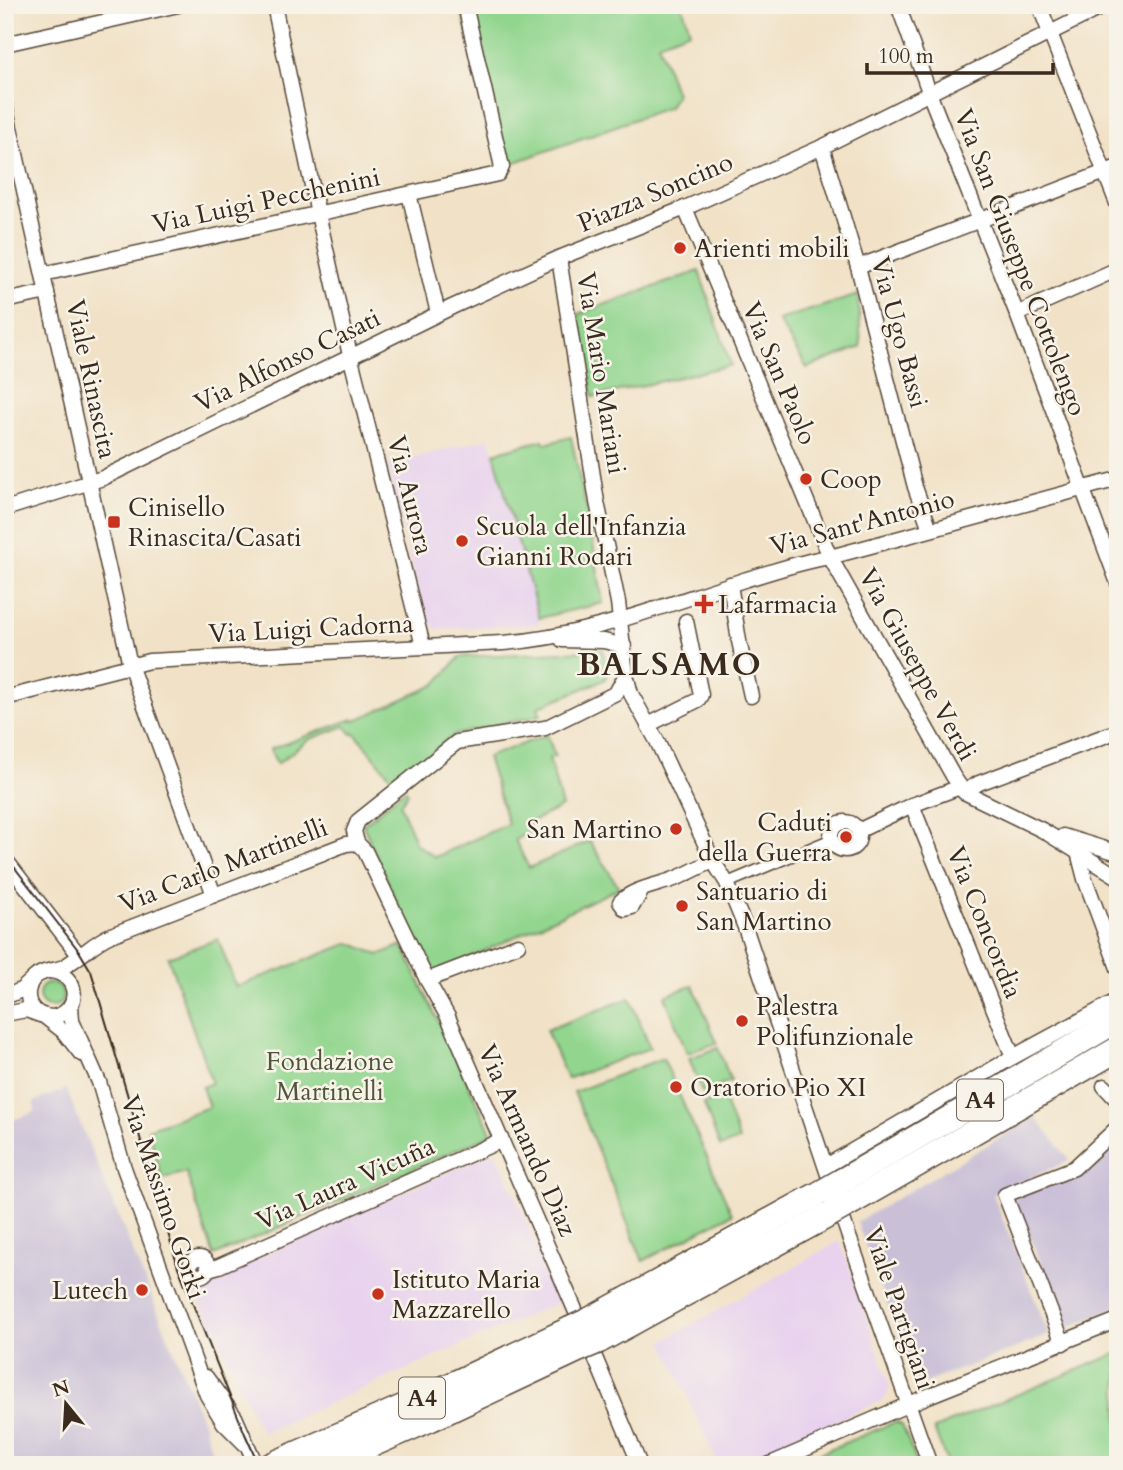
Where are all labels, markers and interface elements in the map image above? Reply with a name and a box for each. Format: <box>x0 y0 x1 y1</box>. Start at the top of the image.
scale bar <box>867 32 1053 76</box>
text: 100 m <box>878 42 934 71</box>
street label: Via San Giuseppe Cottolengo <box>946 104 1095 421</box>
street label: Piazza Soncino <box>572 144 738 241</box>
street label: Via Luigi Pecchenini <box>149 159 383 242</box>
place label: Arienti mobili <box>694 231 850 266</box>
marker: Arienti mobili <box>672 240 688 256</box>
street label: Via Ugo Bassi <box>863 253 936 412</box>
street label: Via Mario Mariani <box>568 270 635 477</box>
street label: Viale Rinascita <box>58 296 125 462</box>
street label: Via San Paolo <box>734 296 825 450</box>
street label: Via Alfonso Casati <box>188 300 386 421</box>
street label: Via Aurora <box>379 432 442 558</box>
place label: Coop <box>820 462 882 497</box>
marker: Coop <box>798 471 814 487</box>
street label: Via Sant'Antonio <box>766 481 958 564</box>
place label: Cinisello Rinascita/Casati <box>128 490 302 555</box>
place label: Scuola dell'Infanzia Gianni Rodari <box>476 509 687 574</box>
marker: Cinisello Rinascita/Casati <box>106 514 122 530</box>
marker: Scuola dell'Infanzia Gianni Rodari <box>454 533 470 549</box>
street label: Via Giuseppe Verdi <box>850 562 985 767</box>
place label: Lafarmacia <box>718 587 837 622</box>
marker: Lafarmacia <box>696 596 712 612</box>
street label: Via Luigi Cadorna <box>208 606 414 651</box>
district label: BALSAMO <box>577 642 763 687</box>
place label: Caduti della Guerra <box>698 805 832 870</box>
street label: Via Carlo Martinelli <box>114 810 332 921</box>
place label: San Martino <box>526 812 662 847</box>
marker: San Martino <box>668 821 684 837</box>
marker: Caduti della Guerra <box>838 829 854 845</box>
street label: Via Concordia <box>938 841 1031 1003</box>
place label: Santuario di San Martino <box>696 874 832 939</box>
marker: Santuario di San Martino <box>674 898 690 914</box>
place label: Palestra Polifunzionale <box>756 989 914 1054</box>
marker: Palestra Polifunzionale <box>734 1013 750 1029</box>
street label: Via Armando Diaz <box>470 1039 586 1242</box>
park label: Fondazione Martinelli <box>266 1044 394 1109</box>
place label: Oratorio Pio XI <box>690 1070 866 1105</box>
marker: Oratorio Pio XI <box>668 1079 684 1095</box>
road number: A4 <box>957 1080 1003 1120</box>
street label: Via Massimo Gorki <box>112 1091 215 1304</box>
street label: Via Laura Vicuña <box>250 1128 440 1239</box>
street label: Viale Partigiani <box>855 1222 944 1394</box>
place label: Istituto Maria Mazzarello <box>392 1262 541 1327</box>
place label: Lutech <box>52 1273 128 1308</box>
marker: Lutech <box>134 1282 150 1298</box>
marker: Istituto Maria Mazzarello <box>370 1286 386 1302</box>
north arrow <box>32 1368 102 1438</box>
text: N <box>49 1374 73 1404</box>
road number: A4 <box>399 1378 445 1418</box>

